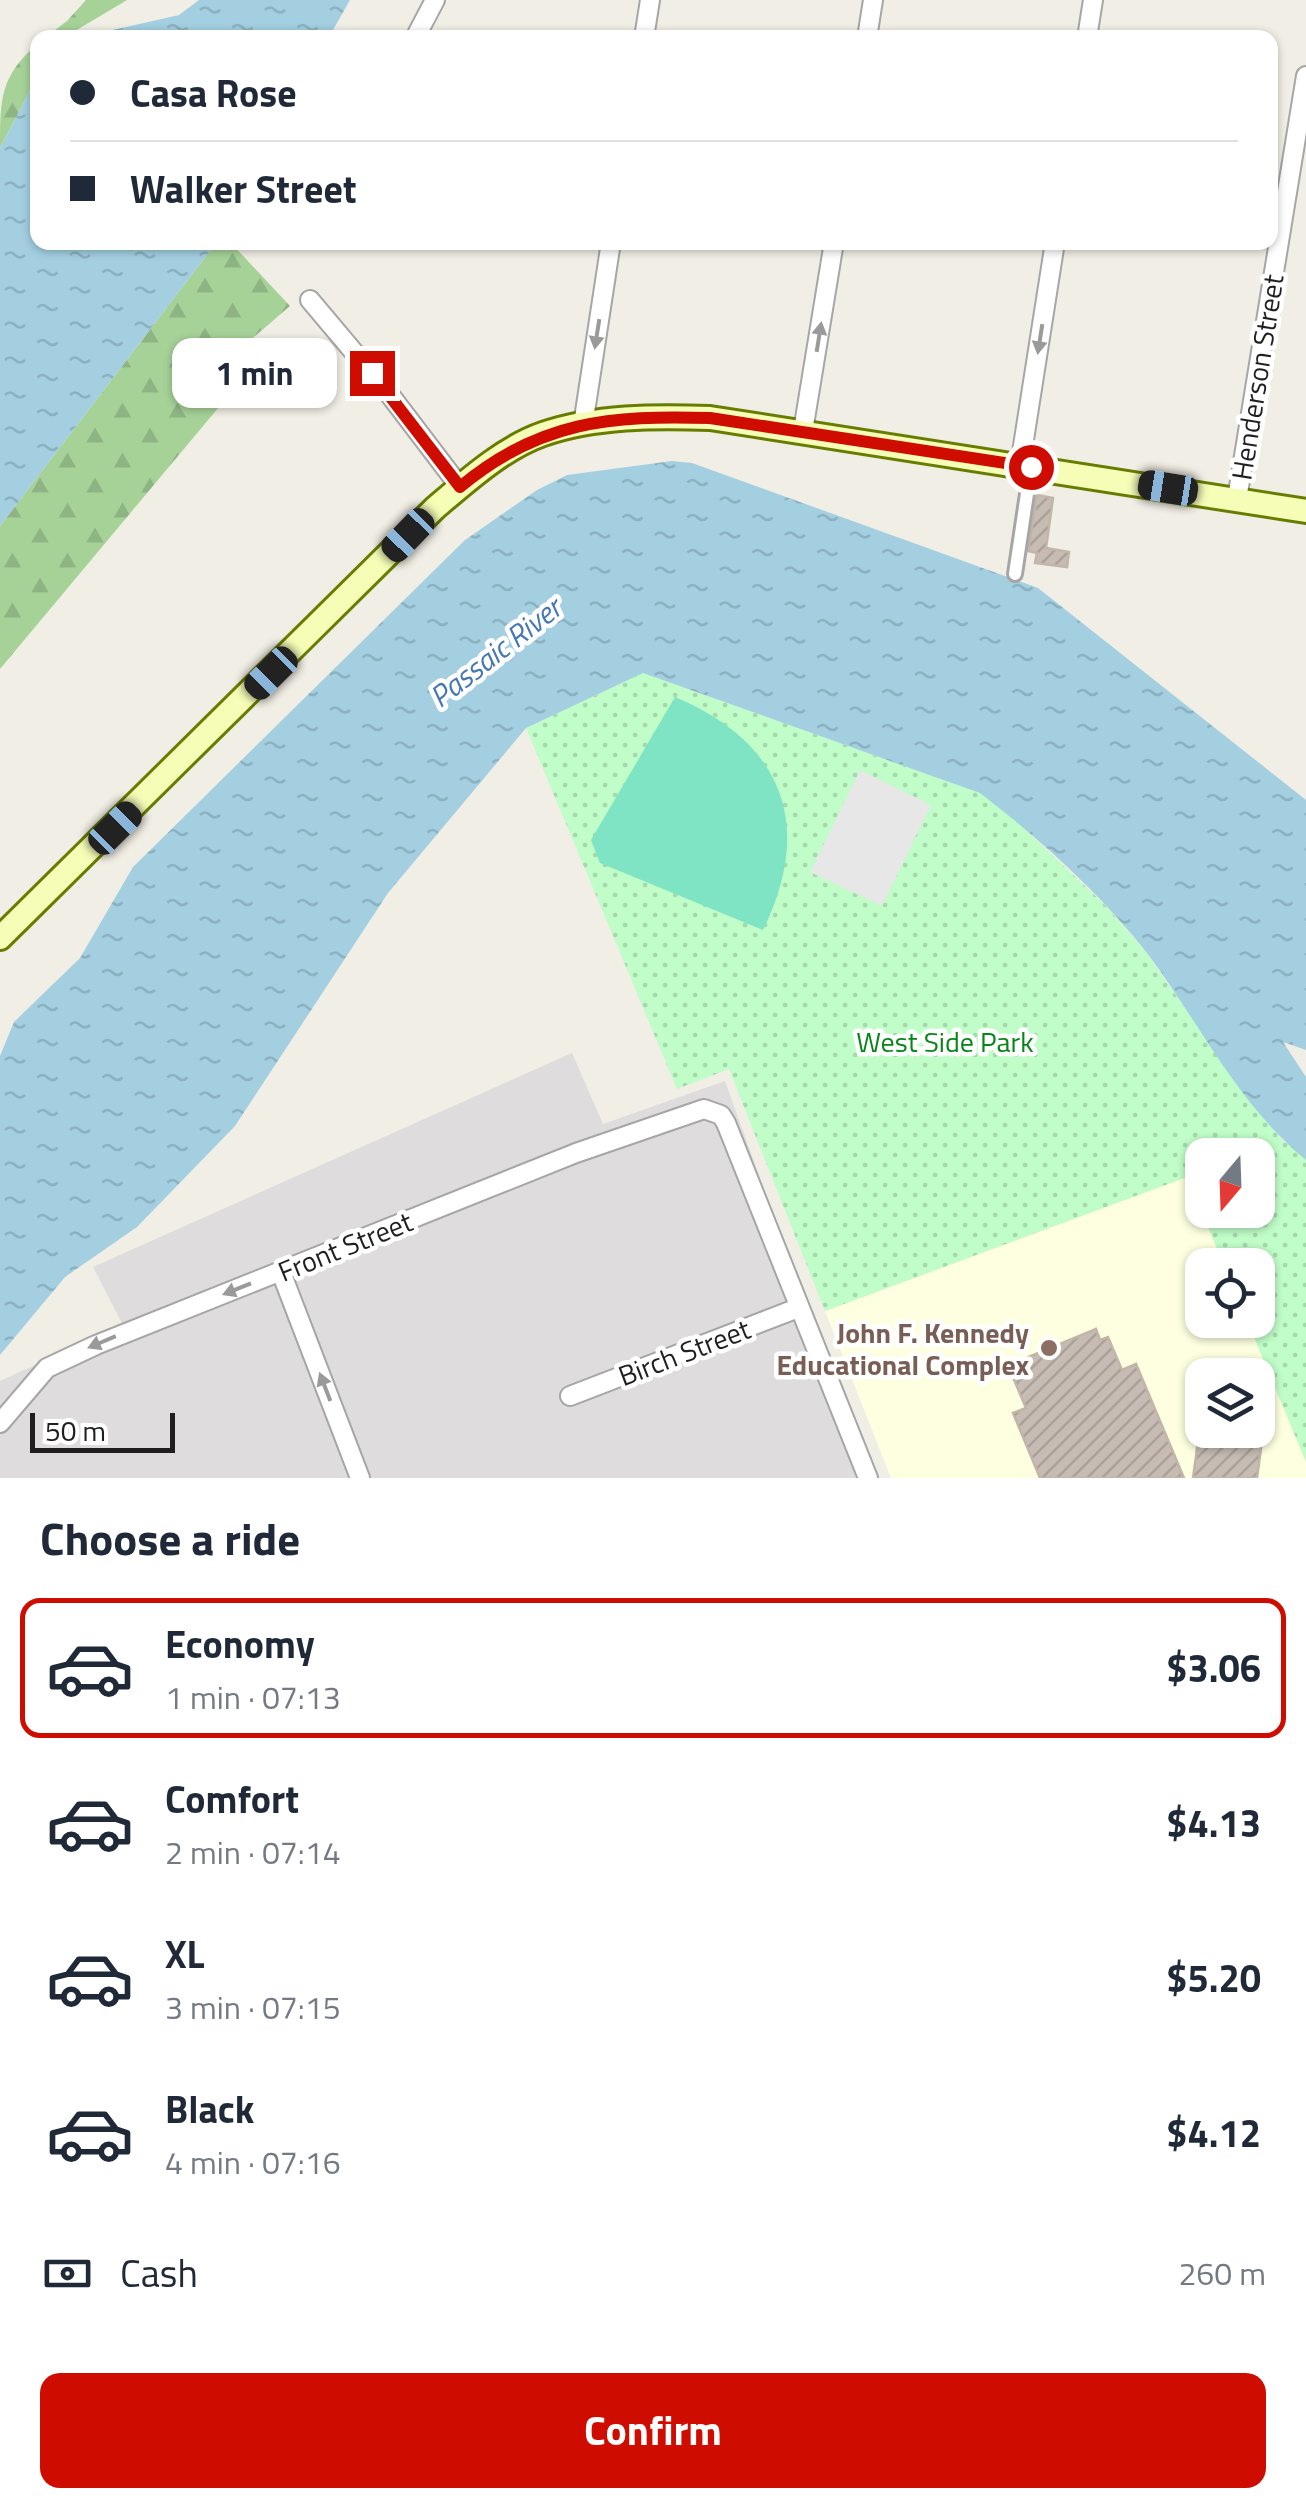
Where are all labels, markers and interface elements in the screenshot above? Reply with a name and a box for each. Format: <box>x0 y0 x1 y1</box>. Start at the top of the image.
text: Casa Rose <box>130 64 297 122</box>
text: Walker Street <box>130 160 357 218</box>
street label: Henderson Street <box>1220 271 1295 483</box>
one-way arrow <box>589 319 604 350</box>
one-way arrow <box>811 321 827 352</box>
one-way arrow <box>1031 324 1047 355</box>
callout: 1 min <box>172 338 337 408</box>
text: 1 min <box>216 349 293 397</box>
route end <box>350 351 395 396</box>
route start <box>1009 445 1054 490</box>
car <box>1136 468 1200 508</box>
car <box>376 503 440 567</box>
water label: Passaic River <box>419 583 574 718</box>
car <box>239 641 303 705</box>
car <box>83 796 147 860</box>
park label: West Side Park <box>856 1020 1034 1063</box>
north arrow <box>1185 1138 1275 1228</box>
map controls <box>1185 1138 1275 1448</box>
street label: Front Street <box>271 1200 419 1292</box>
button: locate <box>1185 1248 1275 1338</box>
one-way arrow <box>222 1282 252 1297</box>
street label: Birch Street <box>612 1307 756 1397</box>
place label: John F. Kennedy Educational Complex <box>776 1311 1029 1386</box>
one-way arrow <box>87 1335 117 1351</box>
marker: John F. Kennedy Educational Complex <box>1038 1337 1060 1359</box>
button: layers <box>1185 1358 1275 1448</box>
one-way arrow <box>317 1372 332 1402</box>
scale bar <box>30 1408 175 1452</box>
text: 50 m <box>45 1409 106 1452</box>
text: Choose a ride <box>40 1504 300 1572</box>
text: Economy <box>165 1615 315 1673</box>
icon: car <box>45 1623 135 1713</box>
text: $3.06 <box>1166 1639 1261 1697</box>
text: 1 min · 07:13 <box>165 1673 341 1721</box>
text: Comfort <box>165 1770 299 1828</box>
icon: car <box>45 1778 135 1868</box>
text: $4.13 <box>1166 1794 1261 1852</box>
text: 2 min · 07:14 <box>165 1828 341 1876</box>
text: XL <box>165 1925 205 1983</box>
icon: car <box>45 1933 135 2023</box>
text: $5.20 <box>1166 1949 1261 2007</box>
text: 3 min · 07:15 <box>165 1983 341 2031</box>
text: Black <box>165 2080 254 2138</box>
icon: car <box>45 2088 135 2178</box>
text: $4.12 <box>1166 2104 1261 2162</box>
text: 4 min · 07:16 <box>165 2138 341 2186</box>
text: Cash <box>120 2244 198 2302</box>
icon: cash <box>40 2246 95 2301</box>
text: 260 m <box>1178 2249 1266 2297</box>
button: Confirm <box>40 2373 1266 2488</box>

